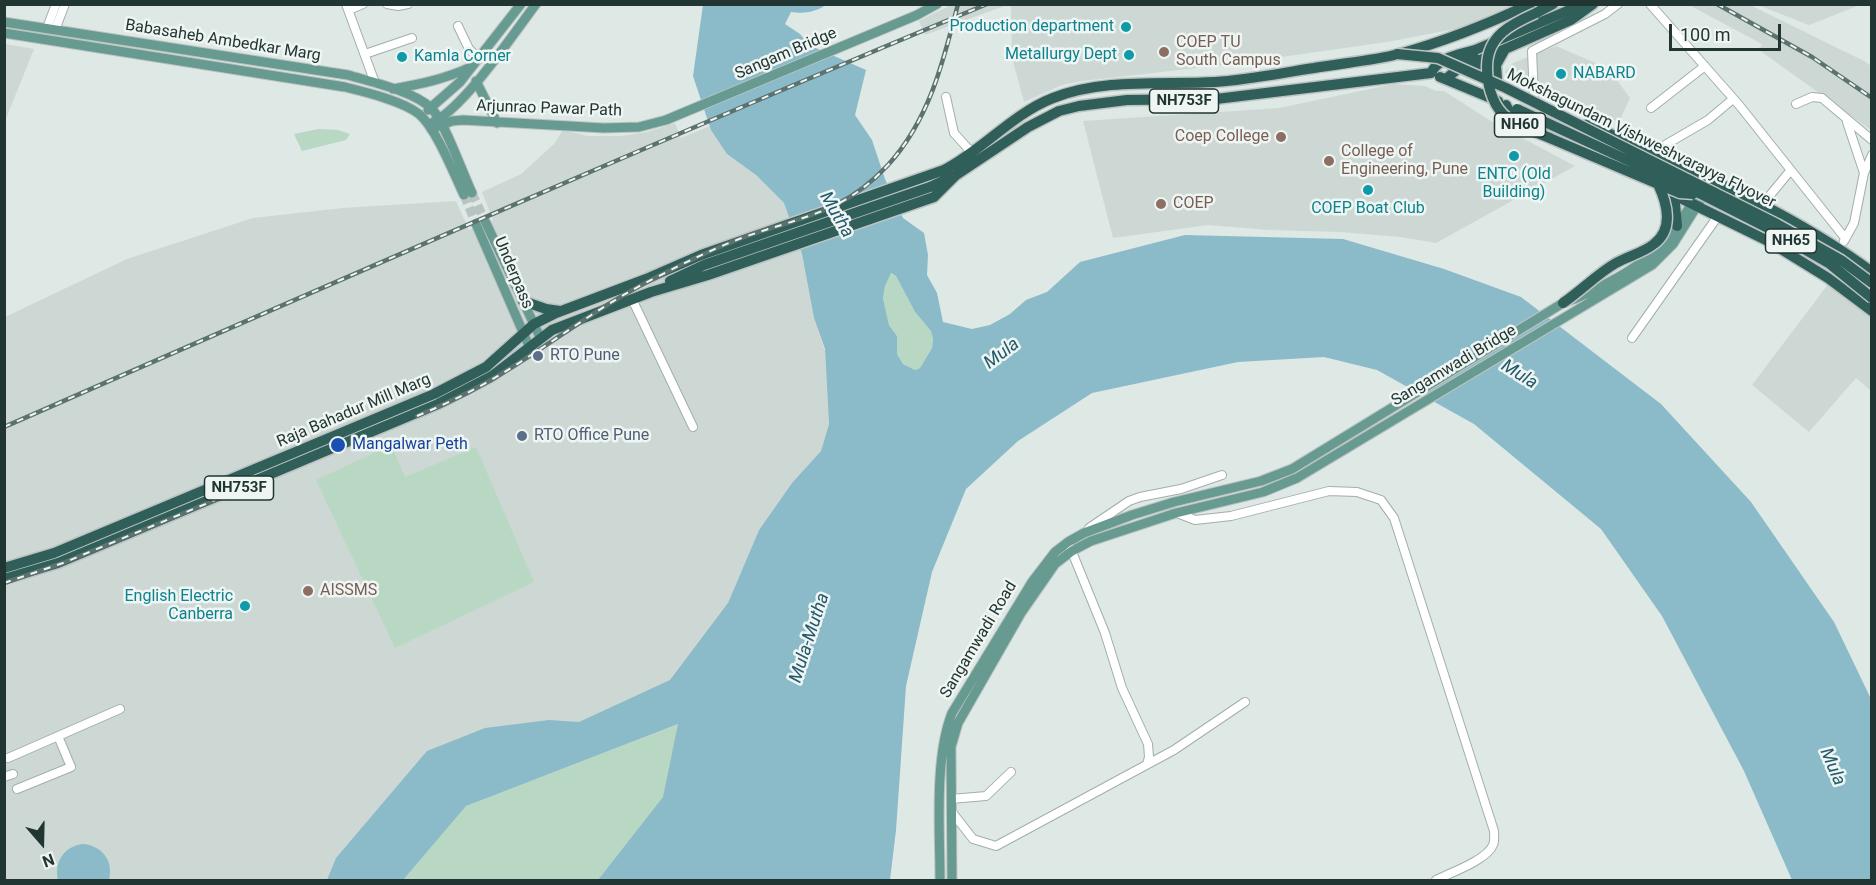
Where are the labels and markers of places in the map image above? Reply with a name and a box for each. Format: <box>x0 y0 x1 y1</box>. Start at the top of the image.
place label: Production department <box>949 17 1114 37</box>
marker: Production department <box>1119 20 1133 34</box>
place label: COEP TU South Campus <box>1176 33 1281 71</box>
place label: Metallurgy Dept <box>1005 45 1117 65</box>
marker: COEP TU South Campus <box>1157 45 1171 59</box>
place label: Kamla Corner <box>414 47 511 67</box>
marker: Metallurgy Dept <box>1122 48 1136 62</box>
marker: Kamla Corner <box>395 50 409 64</box>
place label: NABARD <box>1573 64 1636 84</box>
marker: NABARD <box>1554 67 1568 81</box>
place label: Coep College <box>1175 127 1269 147</box>
marker: Coep College <box>1274 130 1288 144</box>
place label: College of Engineering, Pune <box>1341 142 1468 180</box>
marker: ENTC (Old Building) <box>1507 149 1521 163</box>
marker: College of Engineering, Pune <box>1322 154 1336 168</box>
place label: ENTC (Old Building) <box>1477 165 1551 203</box>
marker: COEP Boat Club <box>1361 183 1375 197</box>
place label: COEP <box>1173 194 1214 214</box>
marker: COEP <box>1154 197 1168 211</box>
place label: COEP Boat Club <box>1311 199 1425 219</box>
place label: RTO Pune <box>550 346 620 366</box>
marker: RTO Pune <box>531 349 545 363</box>
place label: RTO Office Pune <box>534 426 649 446</box>
marker: RTO Office Pune <box>515 429 529 443</box>
place label: Mangalwar Peth <box>352 435 468 455</box>
marker: Mangalwar Peth <box>329 436 347 454</box>
place label: AISSMS <box>320 581 377 601</box>
marker: AISSMS <box>301 584 315 598</box>
place label: English Electric Canberra <box>125 587 233 625</box>
marker: English Electric Canberra <box>238 599 252 613</box>

